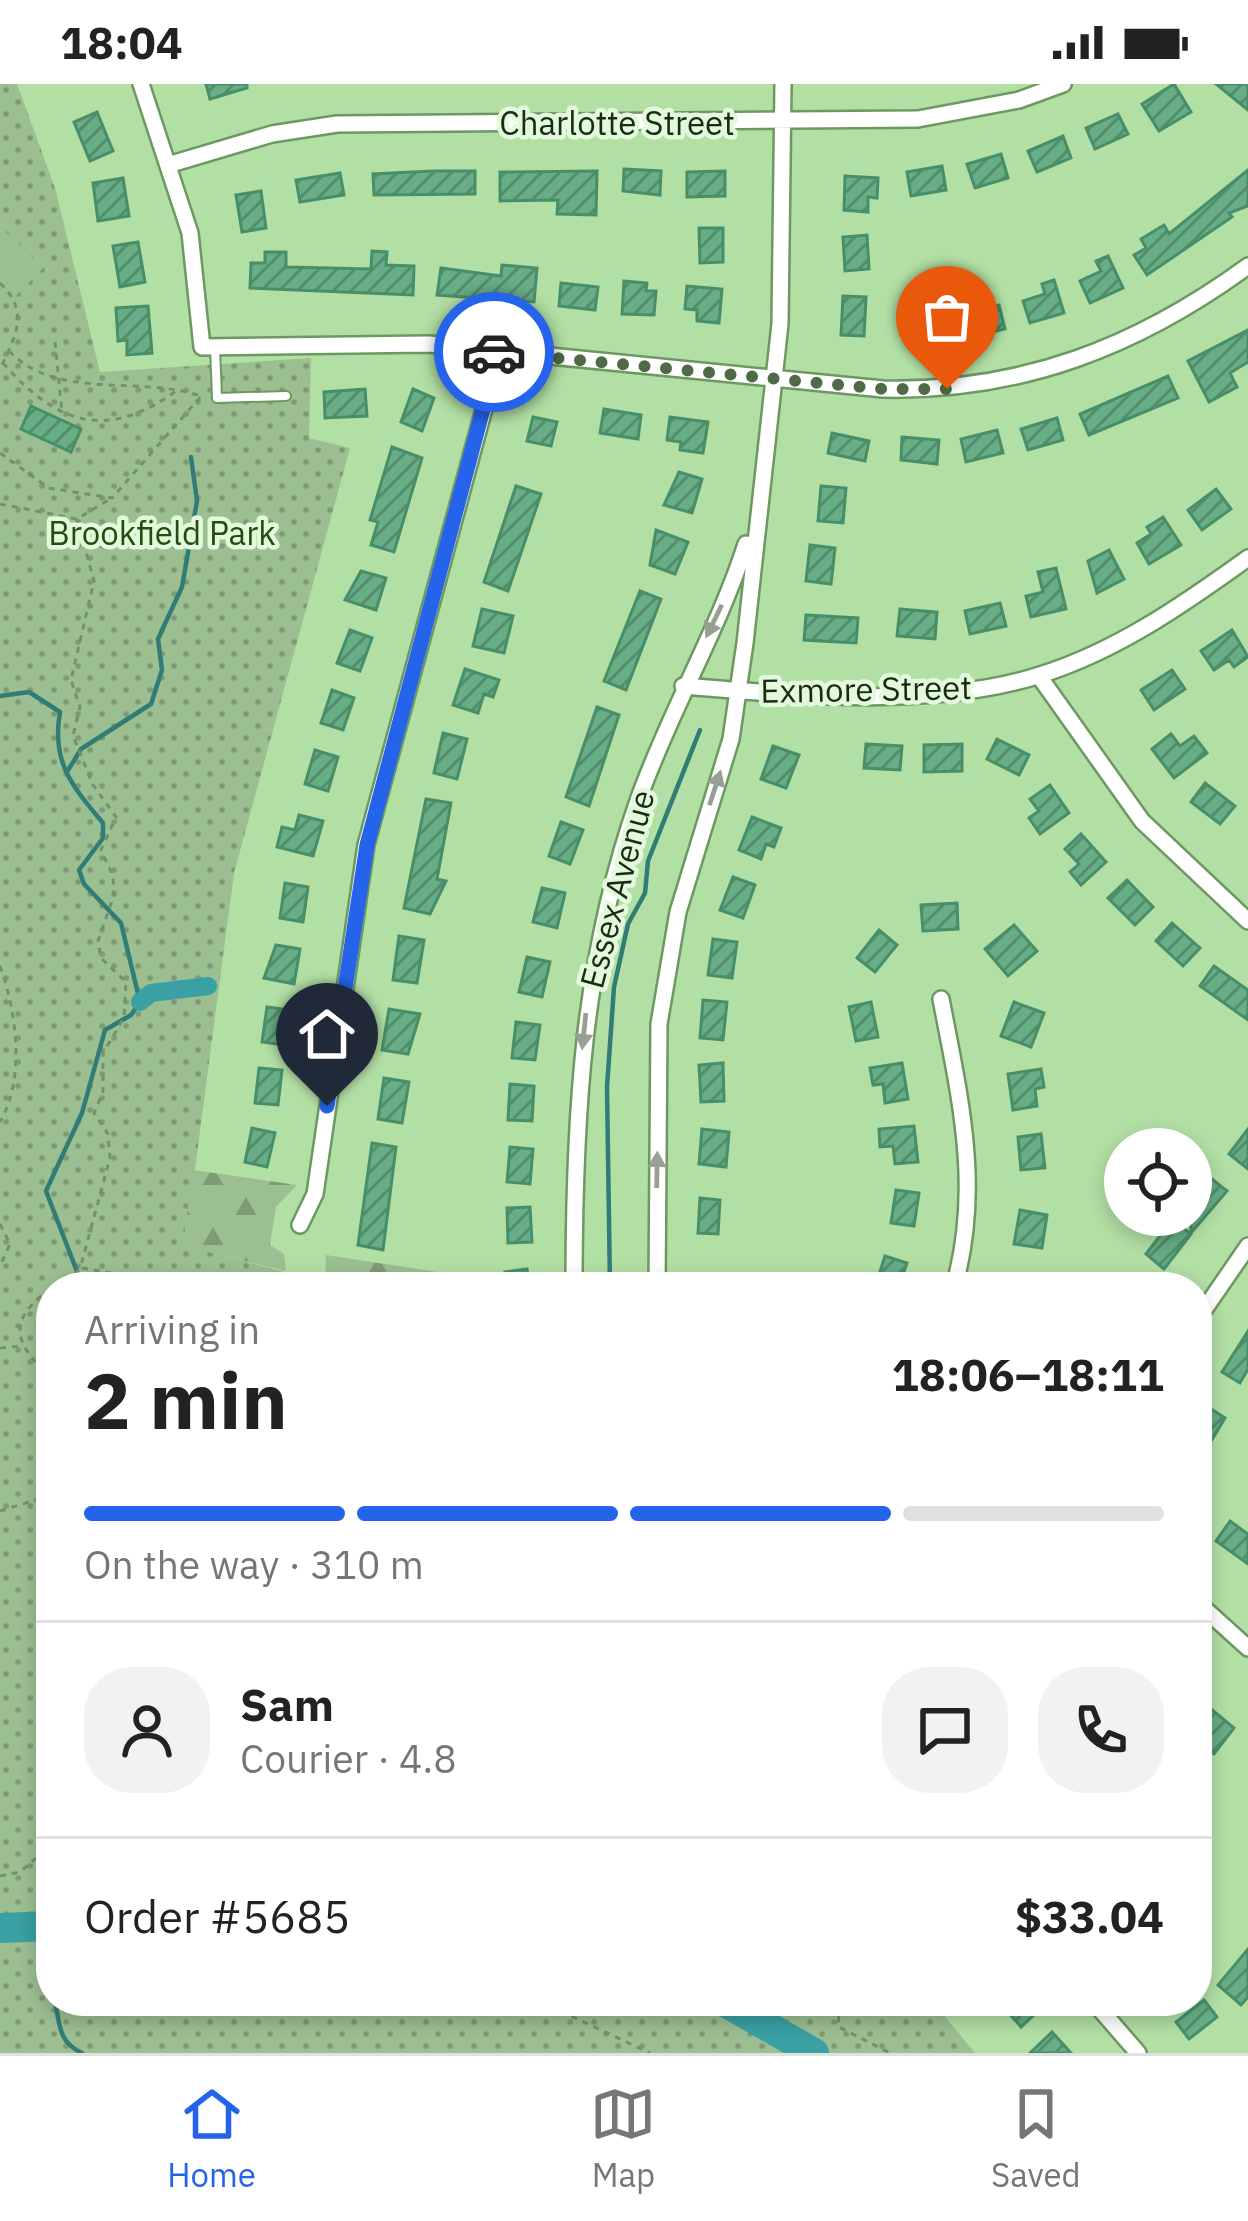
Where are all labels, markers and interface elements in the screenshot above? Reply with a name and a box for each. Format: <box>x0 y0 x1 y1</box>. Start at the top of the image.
text: 18:04 <box>60 13 183 71</box>
street label: Charlotte Street <box>499 101 735 144</box>
pin <box>896 266 998 389</box>
icon: bag <box>914 284 980 350</box>
courier <box>434 292 554 412</box>
icon: car <box>461 319 527 385</box>
park label: Brookfield Park <box>48 511 276 554</box>
one-way arrow <box>704 604 724 639</box>
street label: Exmore Street <box>760 665 972 712</box>
one-way arrow <box>707 769 726 805</box>
street label: Essex Avenue <box>569 785 664 993</box>
pin <box>276 983 378 1106</box>
icon: home <box>294 1001 360 1067</box>
one-way arrow <box>574 1013 593 1050</box>
map controls <box>1104 1128 1212 1236</box>
button: locate <box>1104 1128 1212 1236</box>
one-way arrow <box>648 1150 667 1188</box>
text: Arriving in <box>84 1304 260 1355</box>
text: 18:06–18:11 <box>892 1345 1164 1403</box>
text: 2 min <box>84 1349 288 1450</box>
text: On the way · 310 m <box>84 1539 424 1590</box>
button: person <box>84 1667 210 1793</box>
button: chat <box>882 1667 1008 1793</box>
button: phone <box>1038 1667 1164 1793</box>
text: Sam <box>240 1675 334 1733</box>
text: Courier · 4.8 <box>240 1733 457 1784</box>
text: Order #5685 <box>84 1887 350 1945</box>
text: $33.04 <box>1015 1887 1164 1945</box>
tab: Home <box>167 2081 256 2196</box>
tab: Map <box>590 2081 656 2196</box>
tab: Saved <box>991 2081 1081 2196</box>

